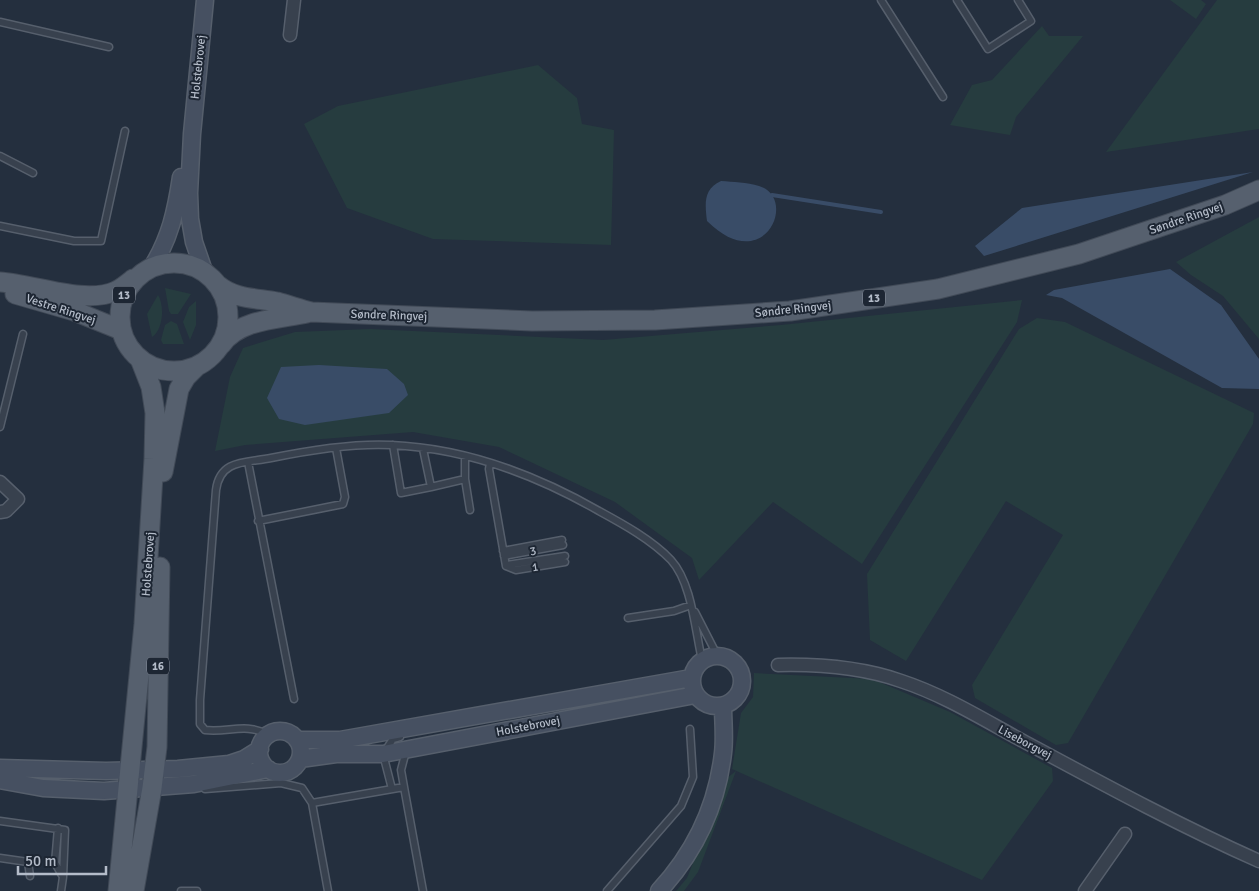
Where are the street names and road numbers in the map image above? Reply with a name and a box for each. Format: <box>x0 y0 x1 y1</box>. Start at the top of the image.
street label: Holstebrovej <box>188 34 209 100</box>
street label: Søndre Ringvej <box>1147 199 1225 238</box>
road number: 13 <box>113 286 135 304</box>
road number: 13 <box>863 290 885 306</box>
street label: Vestre Ringvej <box>24 291 98 328</box>
street label: Søndre Ringvej <box>754 298 832 321</box>
street label: Søndre Ringvej <box>350 307 428 324</box>
street label: Holstebrovej <box>139 531 158 597</box>
street label: 3 <box>529 544 538 559</box>
street label: 1 <box>531 560 539 575</box>
road number: 16 <box>147 658 169 674</box>
street label: Holstebrovej <box>495 713 561 740</box>
street label: Liseborgvej <box>995 722 1054 763</box>

